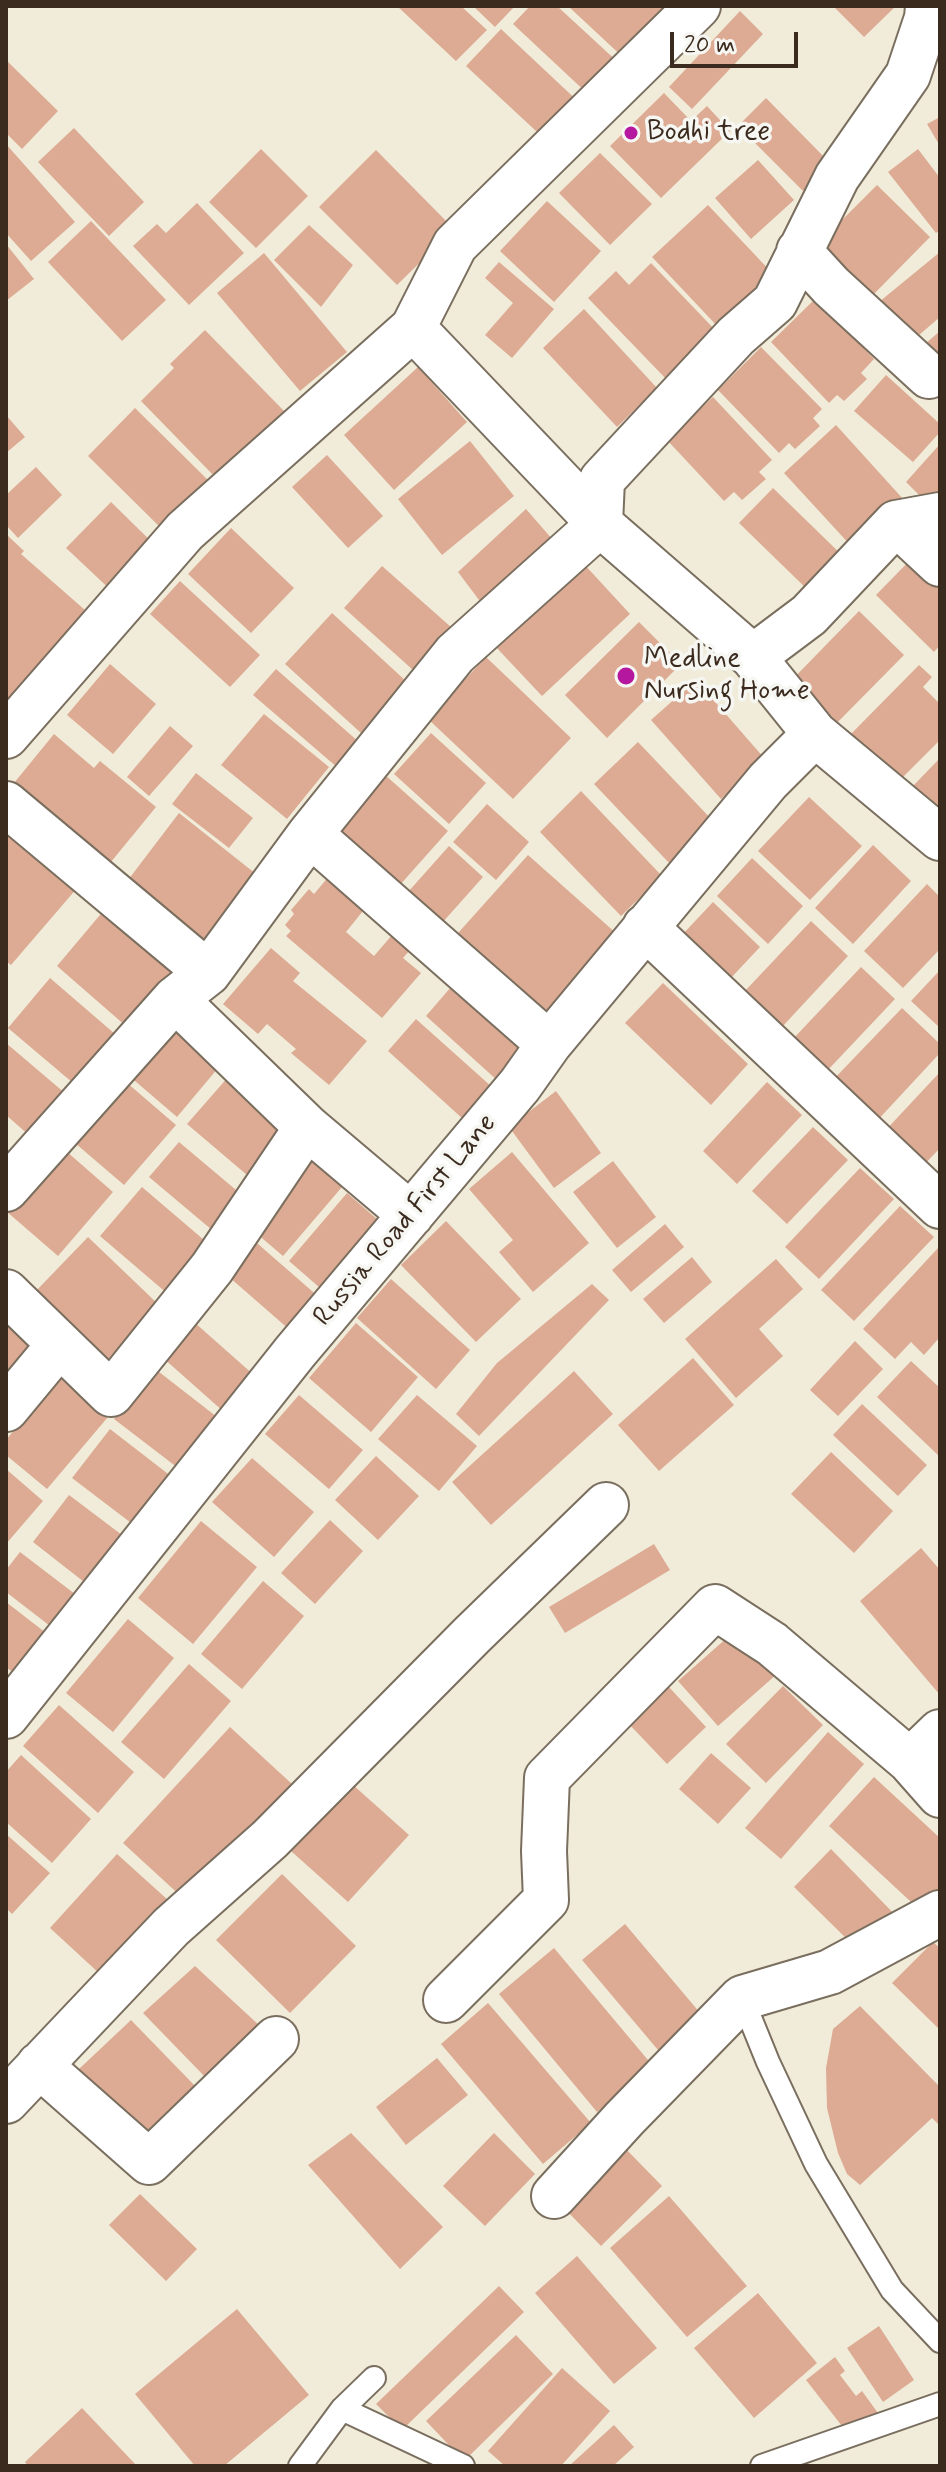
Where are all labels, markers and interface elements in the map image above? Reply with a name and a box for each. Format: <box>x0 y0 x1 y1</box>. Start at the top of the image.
scale bar <box>674 16 802 66</box>
text: 20 m <box>684 30 735 61</box>
place label: Bodhi tree <box>647 116 770 150</box>
marker: Bodhi tree <box>622 124 640 142</box>
place label: Medline Nursing Home <box>644 643 810 709</box>
marker: Medline Nursing Home <box>615 665 637 687</box>
street label: Russia Road First Lane <box>307 1108 505 1334</box>

